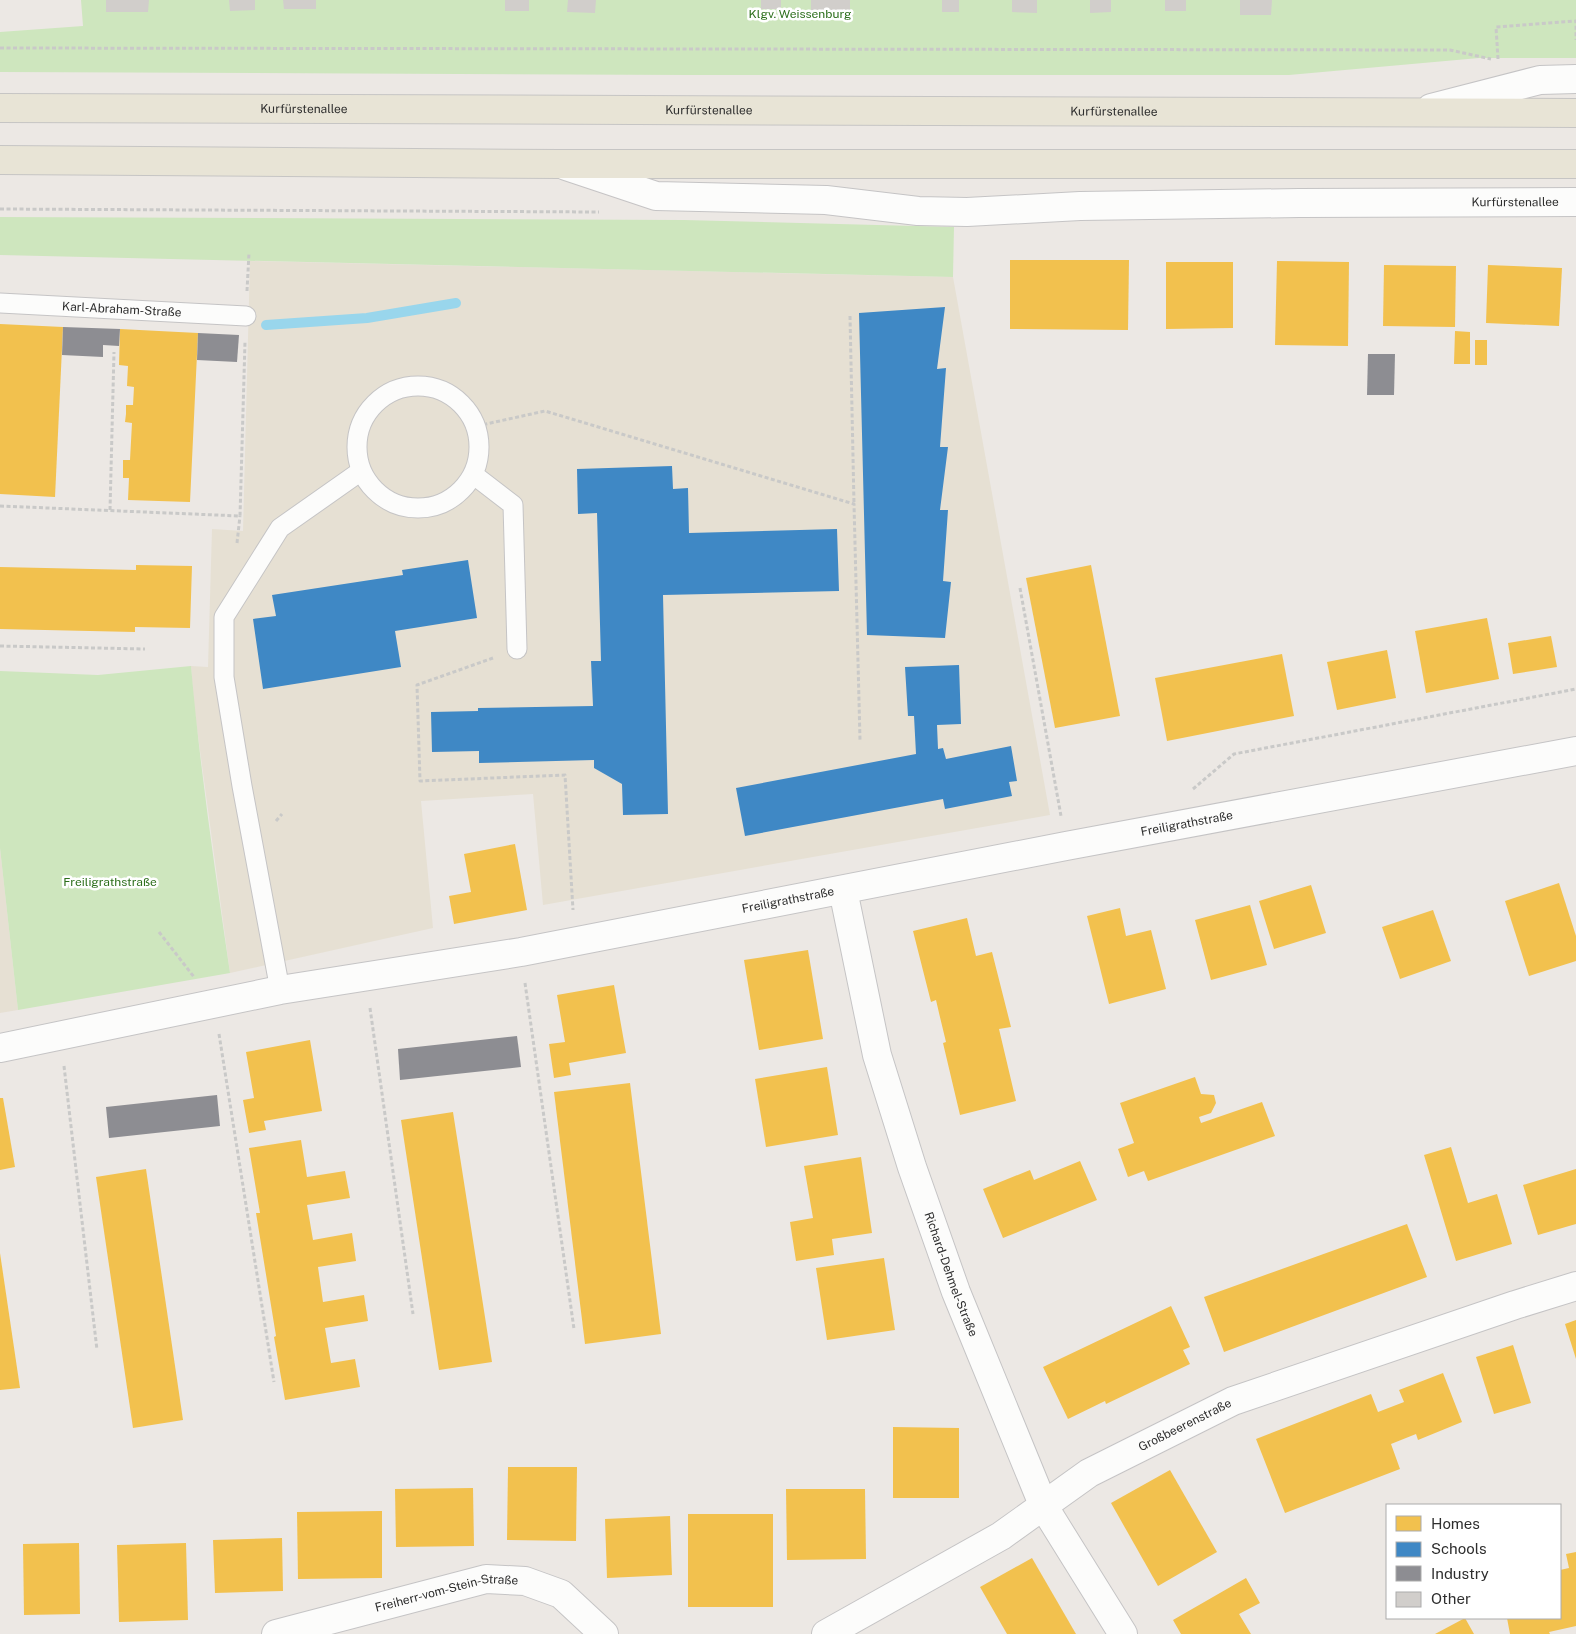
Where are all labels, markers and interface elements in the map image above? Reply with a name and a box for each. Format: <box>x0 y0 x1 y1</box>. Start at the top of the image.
park label: Klgv. Weissenburg <box>749 7 851 21</box>
street label: Kurfürstenallee <box>260 102 348 116</box>
street label: Kurfürstenallee <box>665 103 753 117</box>
street label: Kurfürstenallee <box>1070 104 1158 119</box>
street label: Kurfürstenallee <box>1472 195 1559 209</box>
street label: Karl-Abraham-Straße <box>62 299 182 320</box>
street label: Freiligrathstraße <box>1139 808 1234 839</box>
park label: Freiligrathstraße <box>63 875 157 889</box>
street label: Freiligrathstraße <box>741 884 836 916</box>
street label: Richard-Dehmel-Straße <box>921 1210 981 1339</box>
street label: Großbeerenstraße <box>1136 1396 1234 1454</box>
legend <box>1386 1504 1561 1619</box>
text: Homes <box>1431 1515 1480 1532</box>
text: Schools <box>1431 1540 1487 1557</box>
text: Industry <box>1431 1565 1489 1582</box>
street label: Freiherr-vom-Stein-Straße <box>373 1572 519 1615</box>
text: Other <box>1431 1590 1471 1607</box>

